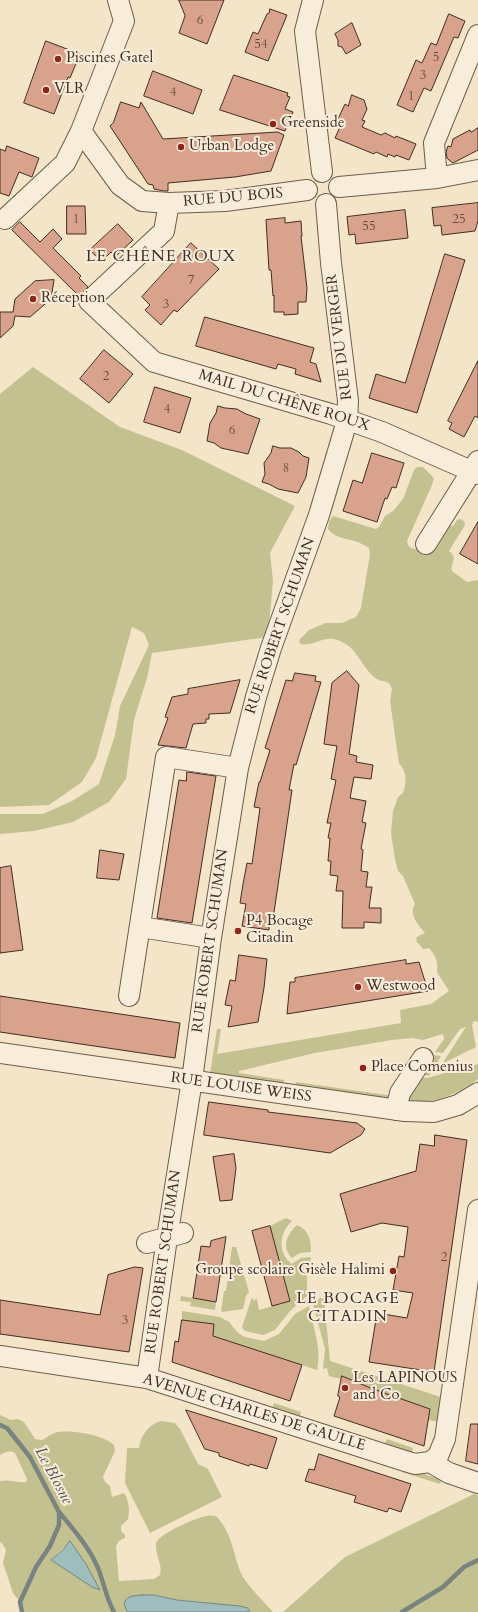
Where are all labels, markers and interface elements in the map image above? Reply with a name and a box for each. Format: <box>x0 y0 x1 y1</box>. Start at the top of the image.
house number: 6 <box>197 13 203 29</box>
house number: 54 <box>254 37 268 53</box>
place label: Piscines Gatel <box>66 50 153 68</box>
house number: 5 <box>433 50 439 66</box>
marker: Piscines Gatel <box>53 54 63 64</box>
house number: 3 <box>420 68 426 84</box>
place label: VLR <box>54 81 84 99</box>
marker: VLR <box>41 85 51 95</box>
house number: 4 <box>170 85 176 101</box>
house number: 1 <box>408 89 414 105</box>
place label: Greenside <box>281 115 345 133</box>
marker: Greenside <box>268 119 278 129</box>
place label: Urban Lodge <box>189 138 274 156</box>
marker: Urban Lodge <box>176 142 186 152</box>
street label: RUE DU BOIS <box>182 185 284 211</box>
house number: 1 <box>73 212 79 228</box>
house number: 25 <box>452 212 466 228</box>
house number: 55 <box>362 219 376 235</box>
district label: LE CHÊNE ROUX <box>86 247 236 267</box>
house number: 7 <box>188 273 194 289</box>
street label: RUE DU VERGER <box>323 273 357 401</box>
place label: Réception <box>41 290 105 308</box>
marker: Réception <box>28 294 38 304</box>
house number: 3 <box>163 297 169 313</box>
street label: MAIL DU CHÊNE ROUX <box>196 366 372 436</box>
house number: 2 <box>103 369 109 385</box>
house number: 4 <box>164 402 170 418</box>
house number: 6 <box>229 423 235 439</box>
house number: 8 <box>283 461 289 477</box>
street label: RUE ROBERT SCHUMAN <box>242 535 320 717</box>
street label: RUE ROBERT SCHUMAN <box>189 848 233 1034</box>
place label: P4 Bocage Citadin <box>246 913 313 948</box>
marker: P4 Bocage Citadin <box>233 926 243 936</box>
place label: Westwood <box>366 978 435 996</box>
marker: Westwood <box>353 982 363 992</box>
place label: Place Comenius <box>371 1059 473 1077</box>
marker: Place Comenius <box>358 1063 368 1073</box>
street label: RUE LOUISE WEISS <box>169 1069 313 1107</box>
street label: RUE ROBERT SCHUMAN <box>142 1169 186 1355</box>
house number: 2 <box>441 1250 447 1266</box>
place label: Groupe scolaire Gisèle Halimi <box>195 1262 385 1280</box>
marker: Groupe scolaire Gisèle Halimi <box>388 1266 398 1276</box>
district label: LE BOCAGE CITADIN <box>296 1289 400 1327</box>
house number: 3 <box>122 1313 128 1329</box>
street label: AVENUE CHARLES DE GAULLE <box>140 1370 368 1456</box>
place label: Les LAPINOUS and Co <box>353 1370 457 1405</box>
marker: Les LAPINOUS and Co <box>340 1383 350 1393</box>
water label: Le Blosne <box>30 1444 76 1508</box>

